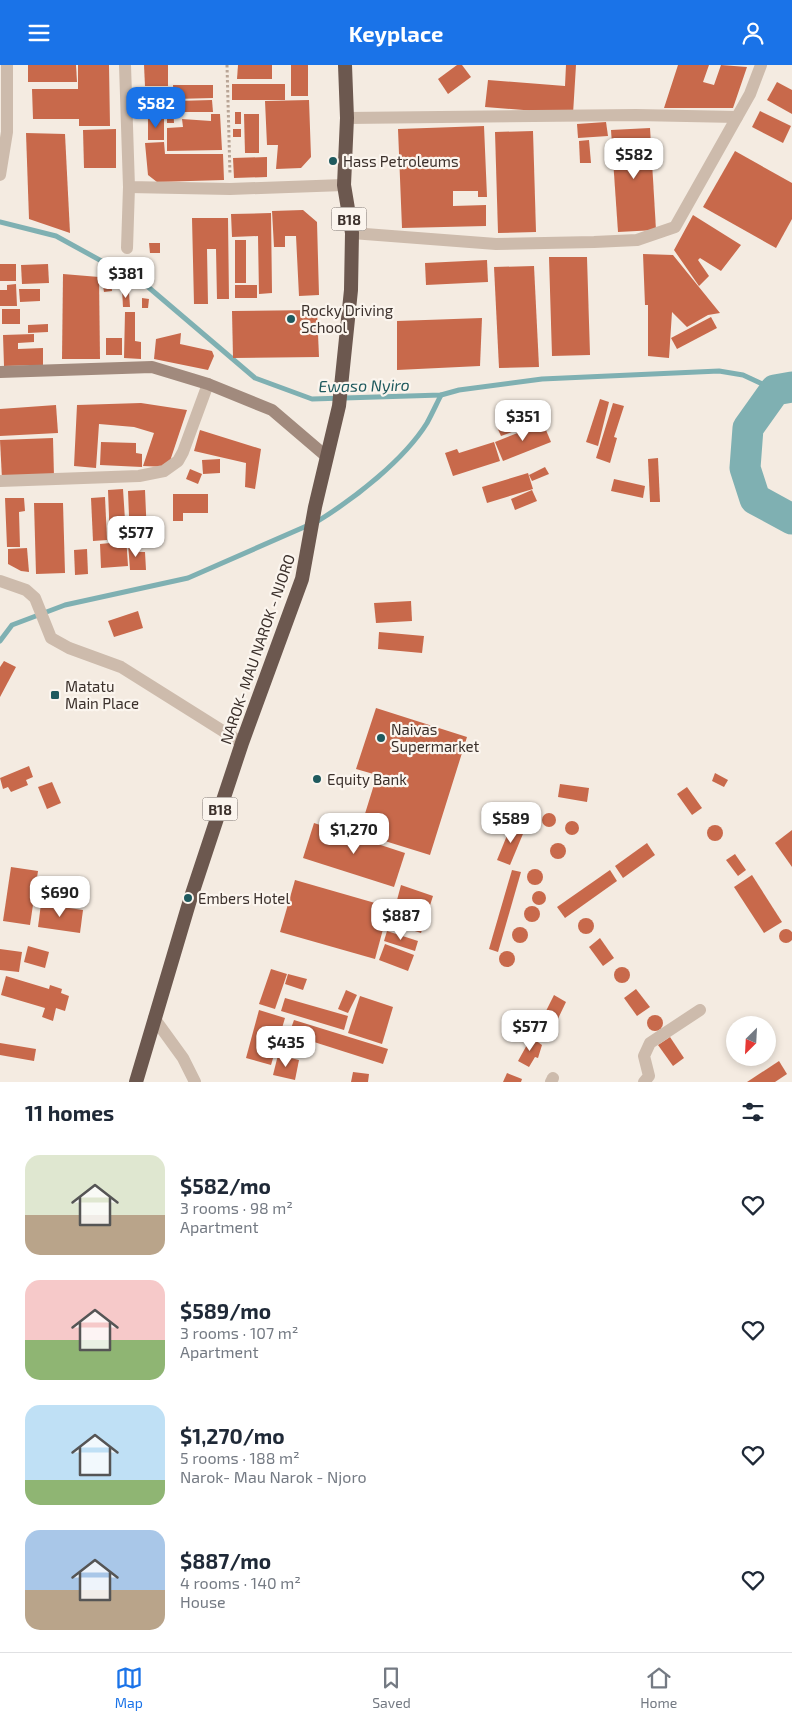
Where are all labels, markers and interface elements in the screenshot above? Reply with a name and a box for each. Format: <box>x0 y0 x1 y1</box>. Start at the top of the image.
icon: menu <box>25 19 53 47</box>
icon: person <box>739 19 767 47</box>
text: Keyplace <box>349 20 443 46</box>
pin: $582 <box>126 87 186 129</box>
text: $582 <box>137 93 175 112</box>
pin: $582 <box>604 137 664 180</box>
text: $582 <box>615 144 653 163</box>
place label: Hass Petroleums <box>343 152 459 170</box>
marker: Hass Petroleums <box>327 155 339 167</box>
road number: B18 <box>332 207 366 231</box>
pin: $381 <box>96 257 156 299</box>
text: $381 <box>108 263 144 282</box>
place label: Rocky Driving School <box>301 301 394 336</box>
marker: Rocky Driving School <box>285 313 297 325</box>
water label: Ewaso Nyiro <box>318 375 410 396</box>
pin: $351 <box>493 399 553 442</box>
text: $351 <box>506 406 540 425</box>
pin: $577 <box>106 515 166 558</box>
text: $577 <box>118 522 154 541</box>
street label: NAROK- MAU NAROK - NJORO <box>216 552 298 746</box>
place label: Matatu Main Place <box>65 677 139 712</box>
marker: Matatu Main Place <box>49 689 61 701</box>
place label: Naivas Supermarket <box>391 720 480 755</box>
marker: Naivas Supermarket <box>375 732 387 744</box>
place label: Equity Bank <box>327 770 407 788</box>
marker: Equity Bank <box>311 773 323 785</box>
road number: B18 <box>202 797 238 821</box>
pin: $589 <box>481 801 541 844</box>
text: $589 <box>492 808 530 827</box>
pin: $1,270 <box>313 813 395 855</box>
text: $1,270 <box>330 819 378 838</box>
pin: $690 <box>30 875 90 918</box>
text: $690 <box>41 882 79 901</box>
place label: Embers Hotel <box>198 889 290 907</box>
marker: Embers Hotel <box>182 892 194 904</box>
pin: $887 <box>371 899 431 941</box>
text: $887 <box>382 905 420 924</box>
pin: $577 <box>500 1009 560 1052</box>
text: $577 <box>512 1016 548 1035</box>
north arrow <box>726 1016 776 1066</box>
map controls <box>726 1016 776 1066</box>
pin: $435 <box>256 1025 316 1068</box>
text: $435 <box>267 1032 305 1051</box>
icon: filters <box>739 1098 767 1126</box>
text: 11 homes <box>25 1100 114 1125</box>
text: $582/mo <box>180 1173 271 1198</box>
icon: home <box>65 1175 125 1235</box>
icon: heart <box>739 1191 767 1219</box>
text: 3 rooms · 98 m² <box>180 1198 293 1217</box>
text: Apartment <box>180 1217 259 1236</box>
text: $589/mo <box>180 1298 271 1323</box>
icon: home <box>65 1300 125 1360</box>
icon: heart <box>739 1316 767 1344</box>
text: 3 rooms · 107 m² <box>180 1323 298 1342</box>
text: Apartment <box>180 1342 259 1361</box>
text: $1,270/mo <box>180 1423 285 1448</box>
icon: home <box>65 1425 125 1485</box>
icon: heart <box>739 1441 767 1469</box>
text: 5 rooms · 188 m² <box>180 1448 300 1467</box>
text: Narok- Mau Narok - Njoro <box>180 1467 367 1486</box>
text: $887/mo <box>180 1548 271 1573</box>
icon: home <box>65 1550 125 1610</box>
icon: heart <box>739 1566 767 1594</box>
text: 4 rooms · 140 m² <box>180 1573 301 1592</box>
text: House <box>180 1592 226 1611</box>
tab: Map <box>115 1664 143 1711</box>
tab: Saved <box>372 1664 411 1711</box>
tab: Home <box>640 1664 677 1711</box>

